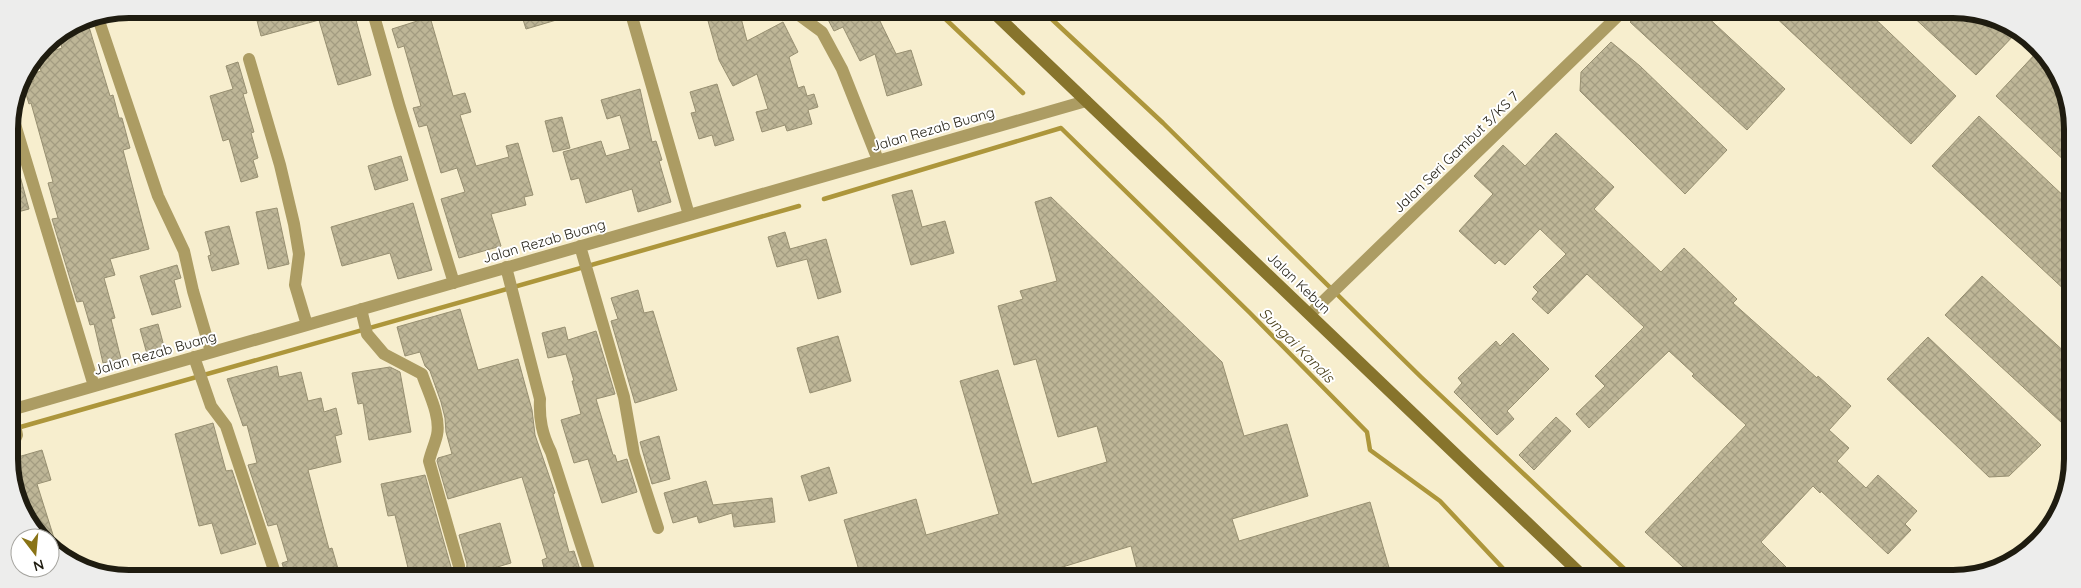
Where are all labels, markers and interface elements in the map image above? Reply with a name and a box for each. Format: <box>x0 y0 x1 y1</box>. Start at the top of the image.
street label: Jalan Seri Gambut 3/KS 7 <box>1390 87 1522 217</box>
street label: Jalan Rezab Buang <box>869 103 997 155</box>
street label: Jalan Rezab Buang <box>480 215 608 267</box>
street label: Jalan Kebun <box>1263 248 1335 318</box>
water label: Sungai Kandis <box>1255 303 1339 387</box>
street label: Jalan Rezab Buang <box>91 327 219 379</box>
north arrow <box>10 528 60 578</box>
text: N <box>31 555 46 576</box>

